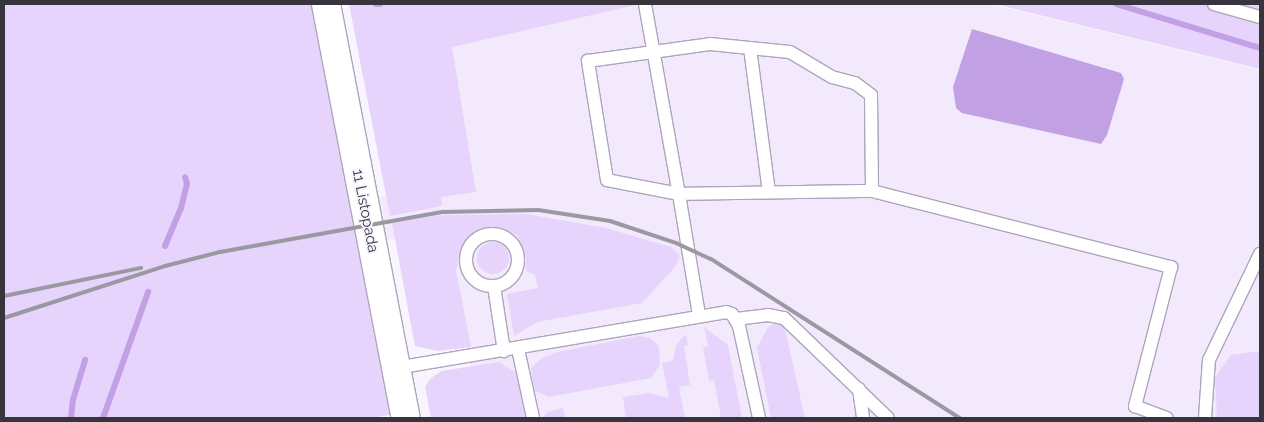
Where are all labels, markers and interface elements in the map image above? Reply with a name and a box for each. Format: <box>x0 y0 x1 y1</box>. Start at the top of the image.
street label: 11 Listopada <box>348 168 382 254</box>

